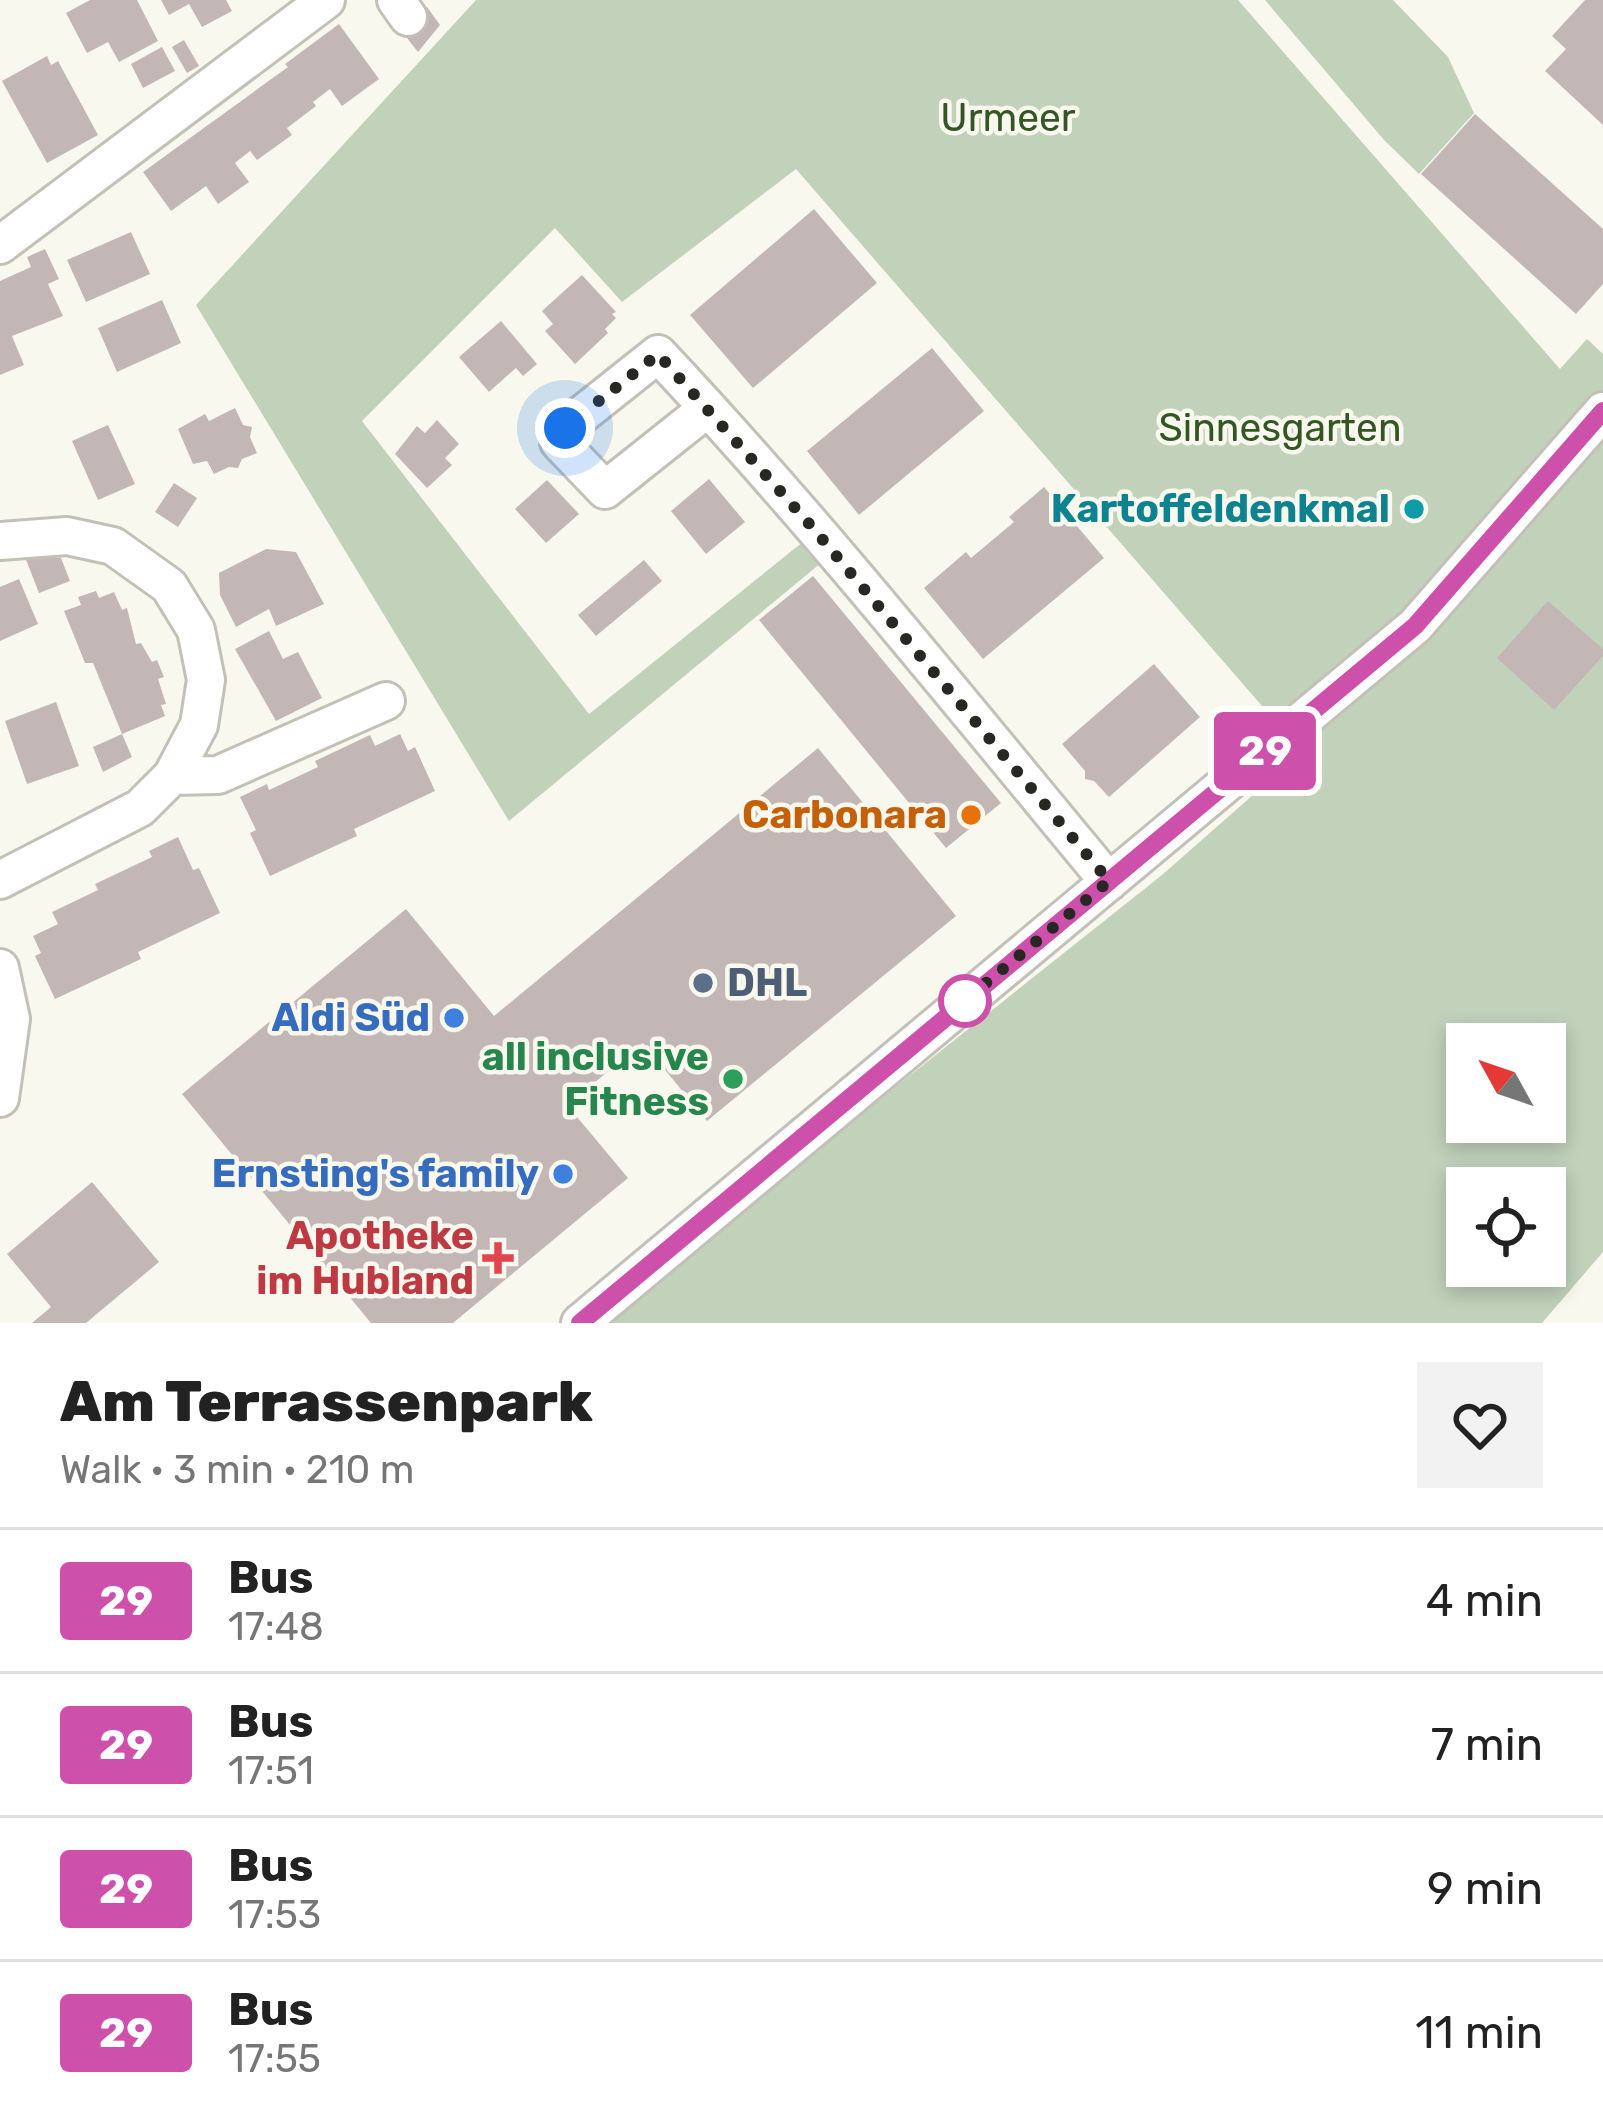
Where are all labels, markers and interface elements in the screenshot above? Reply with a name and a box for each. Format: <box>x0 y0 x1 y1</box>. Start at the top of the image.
park label: Urmeer <box>940 95 1076 141</box>
your location <box>535 398 595 458</box>
park label: Sinnesgarten <box>1158 405 1402 451</box>
place label: Kartoffeldenkmal <box>1051 486 1390 532</box>
marker: Kartoffeldenkmal <box>1401 496 1427 522</box>
line badge: 29 <box>1211 712 1319 790</box>
text: 29 <box>1238 726 1292 776</box>
place label: Carbonara <box>742 792 947 838</box>
marker: Carbonara <box>958 802 984 828</box>
place label: DHL <box>727 960 807 1006</box>
marker: DHL <box>690 970 716 996</box>
unlabelled marker <box>940 976 990 1026</box>
place label: Aldi Süd <box>271 995 430 1041</box>
marker: Aldi Süd <box>441 1005 467 1031</box>
north arrow <box>1446 1023 1566 1143</box>
map controls <box>1446 1023 1566 1287</box>
place label: all inclusive Fitness <box>482 1034 709 1125</box>
marker: all inclusive Fitness <box>720 1066 746 1092</box>
place label: Ernsting's family <box>211 1151 539 1197</box>
marker: Ernsting's family <box>550 1161 576 1187</box>
button: locate <box>1446 1167 1566 1287</box>
place label: Apotheke im Hubland <box>256 1213 474 1304</box>
marker: Apotheke im Hubland <box>485 1245 511 1271</box>
button: heart <box>1417 1362 1543 1488</box>
text: Am Terrassenpark <box>60 1368 593 1435</box>
text: Walk · 3 min · 210 m <box>60 1447 414 1493</box>
text: Bus <box>228 1551 313 1604</box>
text: 4 min <box>1426 1574 1543 1627</box>
text: 29 <box>99 1576 153 1626</box>
text: 17:48 <box>228 1604 324 1650</box>
text: Bus <box>228 1695 313 1748</box>
text: 7 min <box>1431 1718 1543 1771</box>
text: 29 <box>99 1720 153 1770</box>
text: 17:51 <box>228 1748 314 1794</box>
text: Bus <box>228 1839 313 1892</box>
text: 9 min <box>1427 1862 1543 1915</box>
text: 29 <box>99 1864 153 1914</box>
text: 17:53 <box>228 1892 321 1938</box>
text: Bus <box>228 1983 313 2036</box>
text: 11 min <box>1415 2006 1543 2059</box>
text: 29 <box>99 2008 153 2058</box>
text: 17:55 <box>228 2036 321 2082</box>

